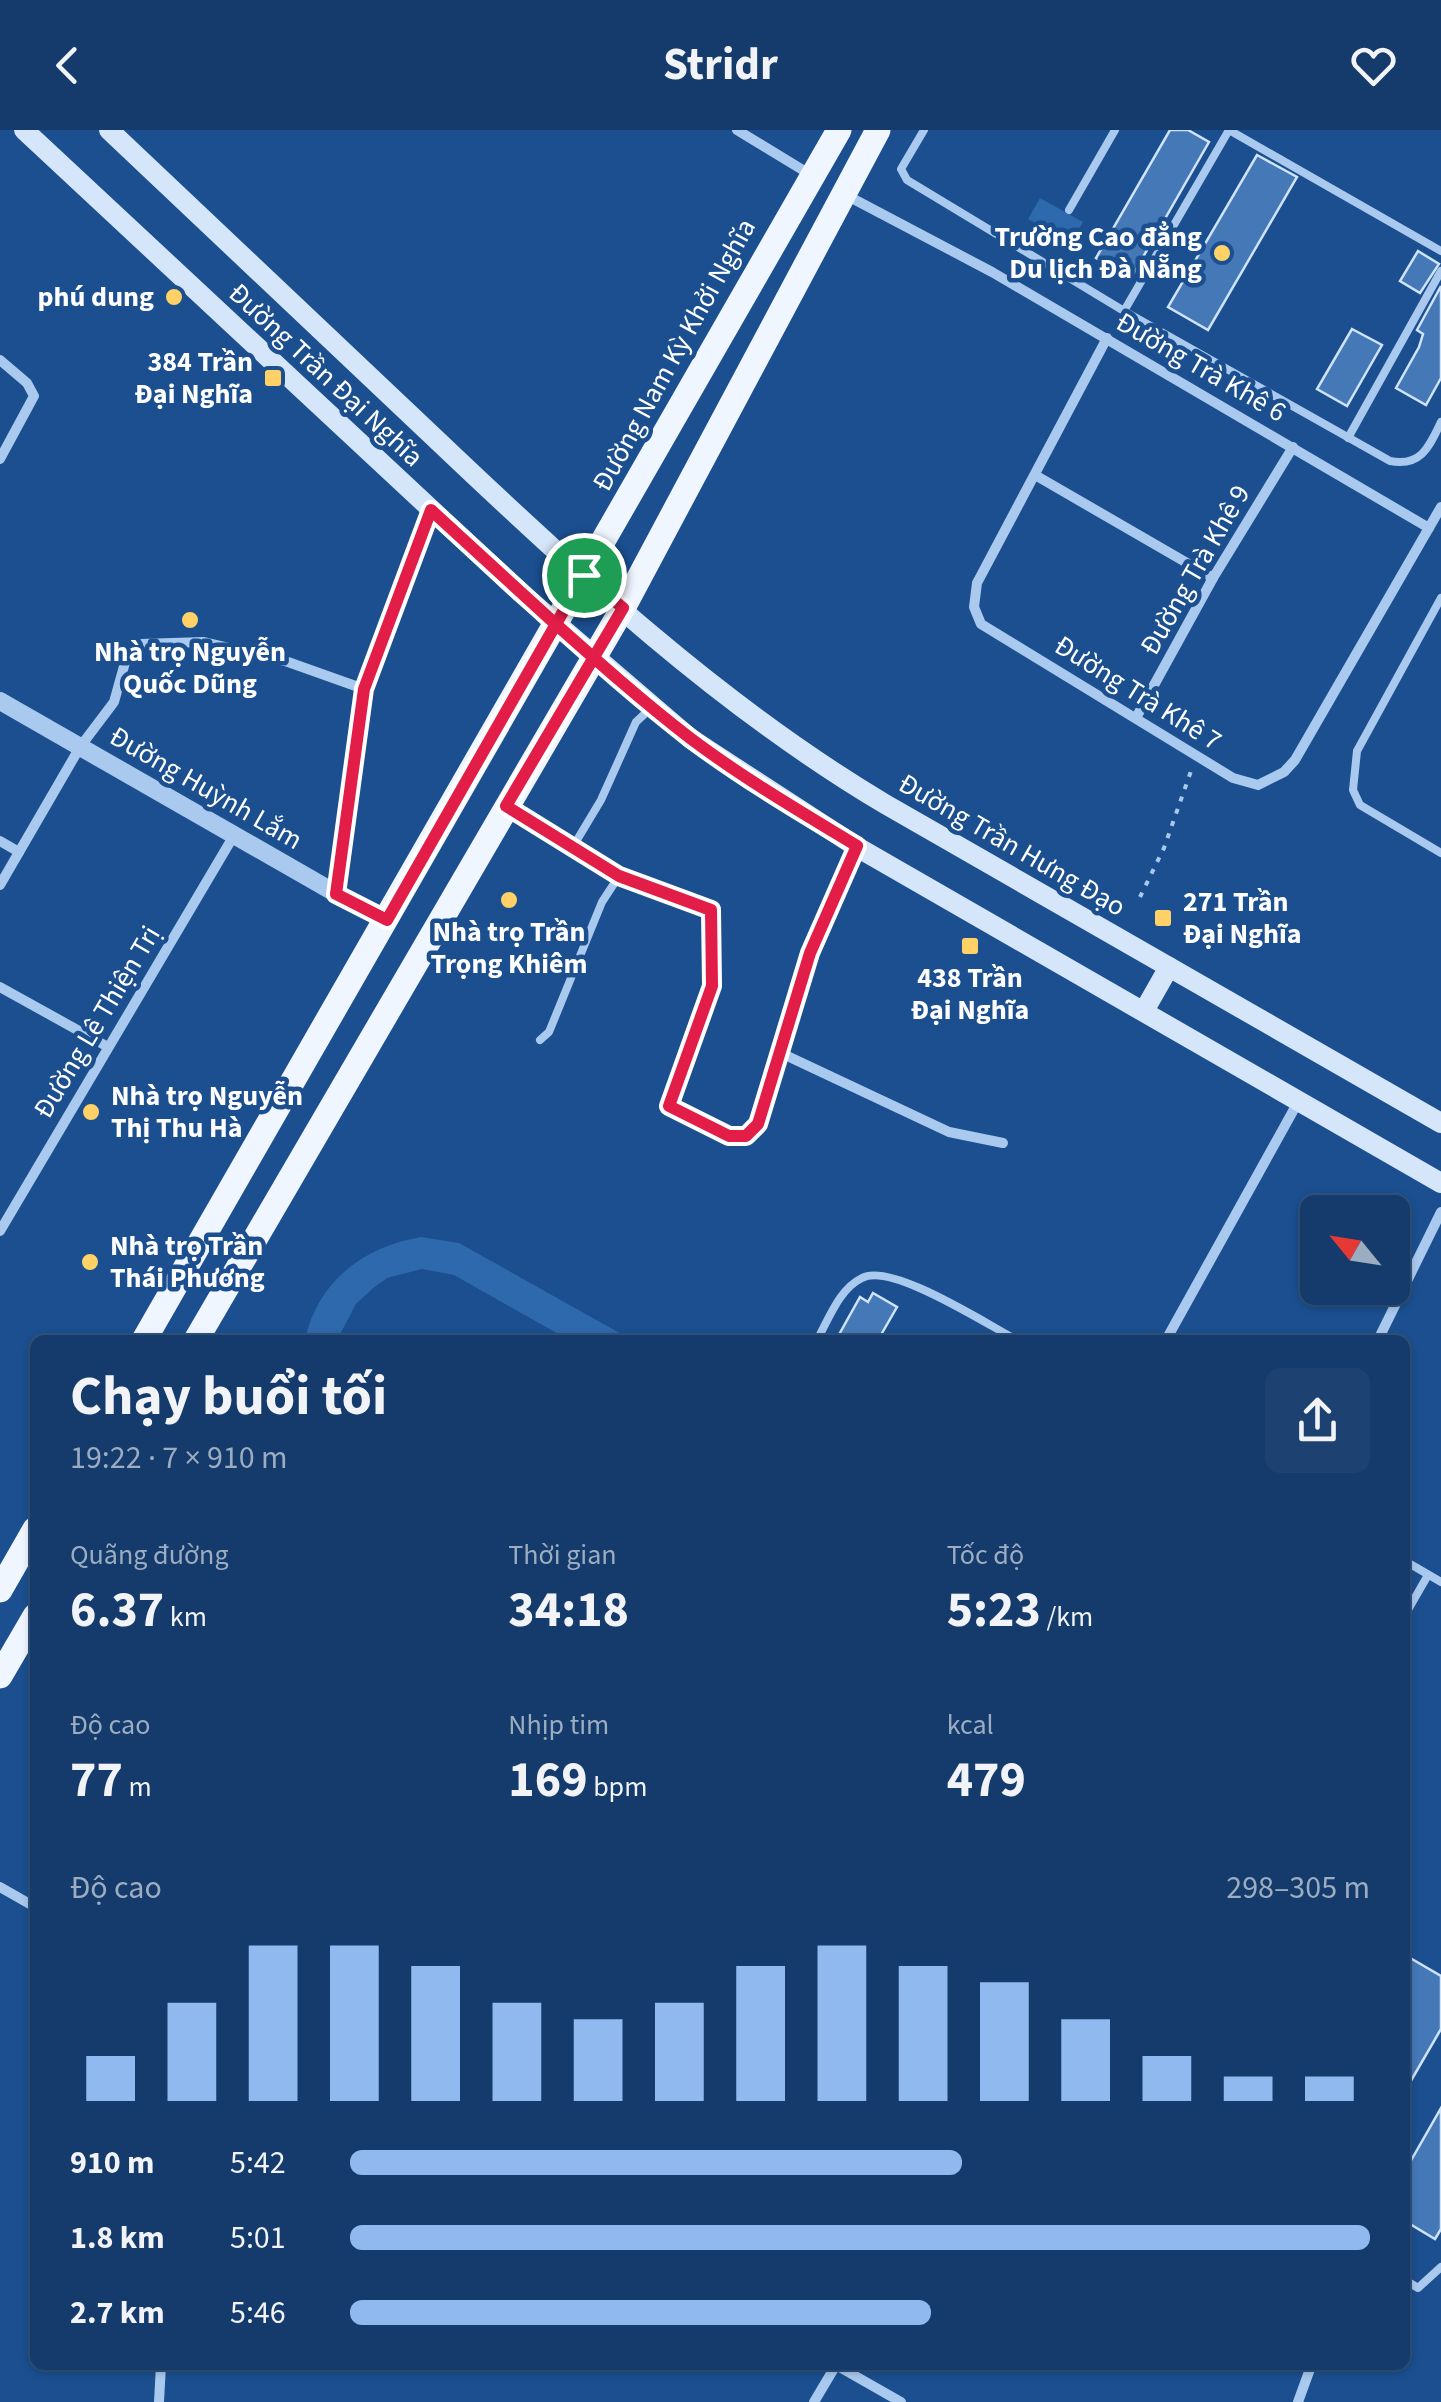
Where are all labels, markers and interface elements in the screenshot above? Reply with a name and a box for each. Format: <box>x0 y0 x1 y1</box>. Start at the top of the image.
text: Stridr <box>663 33 778 97</box>
icon: back <box>40 38 95 93</box>
icon: heart <box>1346 38 1401 93</box>
street label: Đường Nam Kỳ Khởi Nghĩa <box>582 211 766 499</box>
place label: Trường Cao đẳng Du lịch Đà Nẵng <box>994 217 1202 289</box>
marker: Trường Cao đẳng Du lịch Đà Nẵng <box>1211 242 1233 264</box>
street label: Đường Trần Đại Nghĩa <box>220 274 432 476</box>
place label: phú dung <box>38 277 154 317</box>
marker: phú dung <box>163 286 185 308</box>
street label: Đường Trà Khê 6 <box>1108 302 1294 432</box>
place label: 384 Trần Đại Nghĩa <box>135 342 253 414</box>
marker: 384 Trần Đại Nghĩa <box>262 367 284 389</box>
street label: Đường Trà Khê 9 <box>1130 477 1260 663</box>
pin <box>542 533 627 618</box>
icon: arrive <box>557 548 612 603</box>
marker: Nhà trọ Nguyễn Quốc Dũng <box>179 609 201 631</box>
street label: Đường Trà Khê 7 <box>1047 626 1229 760</box>
place label: Nhà trọ Nguyễn Quốc Dũng <box>94 632 286 704</box>
street label: Đường Huỳnh Lắm <box>102 716 310 860</box>
street label: Đường Trần Hưng Đạo <box>891 764 1133 926</box>
place label: 271 Trần Đại Nghĩa <box>1183 882 1301 954</box>
marker: Nhà trọ Trần Trọng Khiêm <box>498 889 520 911</box>
marker: 271 Trần Đại Nghĩa <box>1152 907 1174 929</box>
place label: Nhà trọ Trần Trọng Khiêm <box>431 912 587 984</box>
street label: Đường Lê Thiện Trị <box>24 918 170 1126</box>
marker: 438 Trần Đại Nghĩa <box>959 935 981 957</box>
place label: 438 Trần Đại Nghĩa <box>911 958 1029 1030</box>
place label: Nhà trọ Nguyễn Thị Thu Hà <box>111 1076 303 1148</box>
marker: Nhà trọ Nguyễn Thị Thu Hà <box>80 1101 102 1123</box>
north arrow <box>1300 1195 1410 1305</box>
map controls <box>1300 1195 1410 1305</box>
place label: Nhà trọ Trần Thái Phương <box>110 1226 265 1298</box>
marker: Nhà trọ Trần Thái Phương <box>79 1251 101 1273</box>
text: Chạy buổi tối <box>70 1358 387 1436</box>
button: share <box>1265 1368 1370 1473</box>
text: 19:22 · 7 × 910 m <box>70 1435 288 1481</box>
text: Quãng đường <box>70 1535 229 1575</box>
text: Thời gian <box>508 1535 617 1575</box>
text: Tốc độ <box>947 1535 1024 1575</box>
text: 6.37 <box>70 1575 164 1646</box>
text: 34:18 <box>508 1575 629 1646</box>
text: 5:23 <box>947 1575 1041 1646</box>
text: km <box>164 1597 207 1637</box>
text: /km <box>1041 1597 1093 1637</box>
text: Độ cao <box>70 1705 150 1745</box>
text: Nhịp tim <box>508 1705 609 1745</box>
text: kcal <box>947 1705 994 1745</box>
text: 77 <box>70 1745 123 1816</box>
text: 169 <box>508 1745 588 1816</box>
text: 479 <box>947 1745 1026 1816</box>
text: m <box>123 1767 152 1807</box>
text: bpm <box>588 1767 647 1807</box>
text: Độ cao <box>70 1865 162 1911</box>
text: 298–305 m <box>1226 1865 1370 1911</box>
text: 910 m <box>70 2140 155 2186</box>
text: 5:42 <box>230 2140 286 2186</box>
text: 1.8 km <box>70 2215 165 2261</box>
text: 5:01 <box>230 2215 286 2261</box>
text: 2.7 km <box>70 2290 165 2336</box>
text: 5:46 <box>230 2290 286 2336</box>

